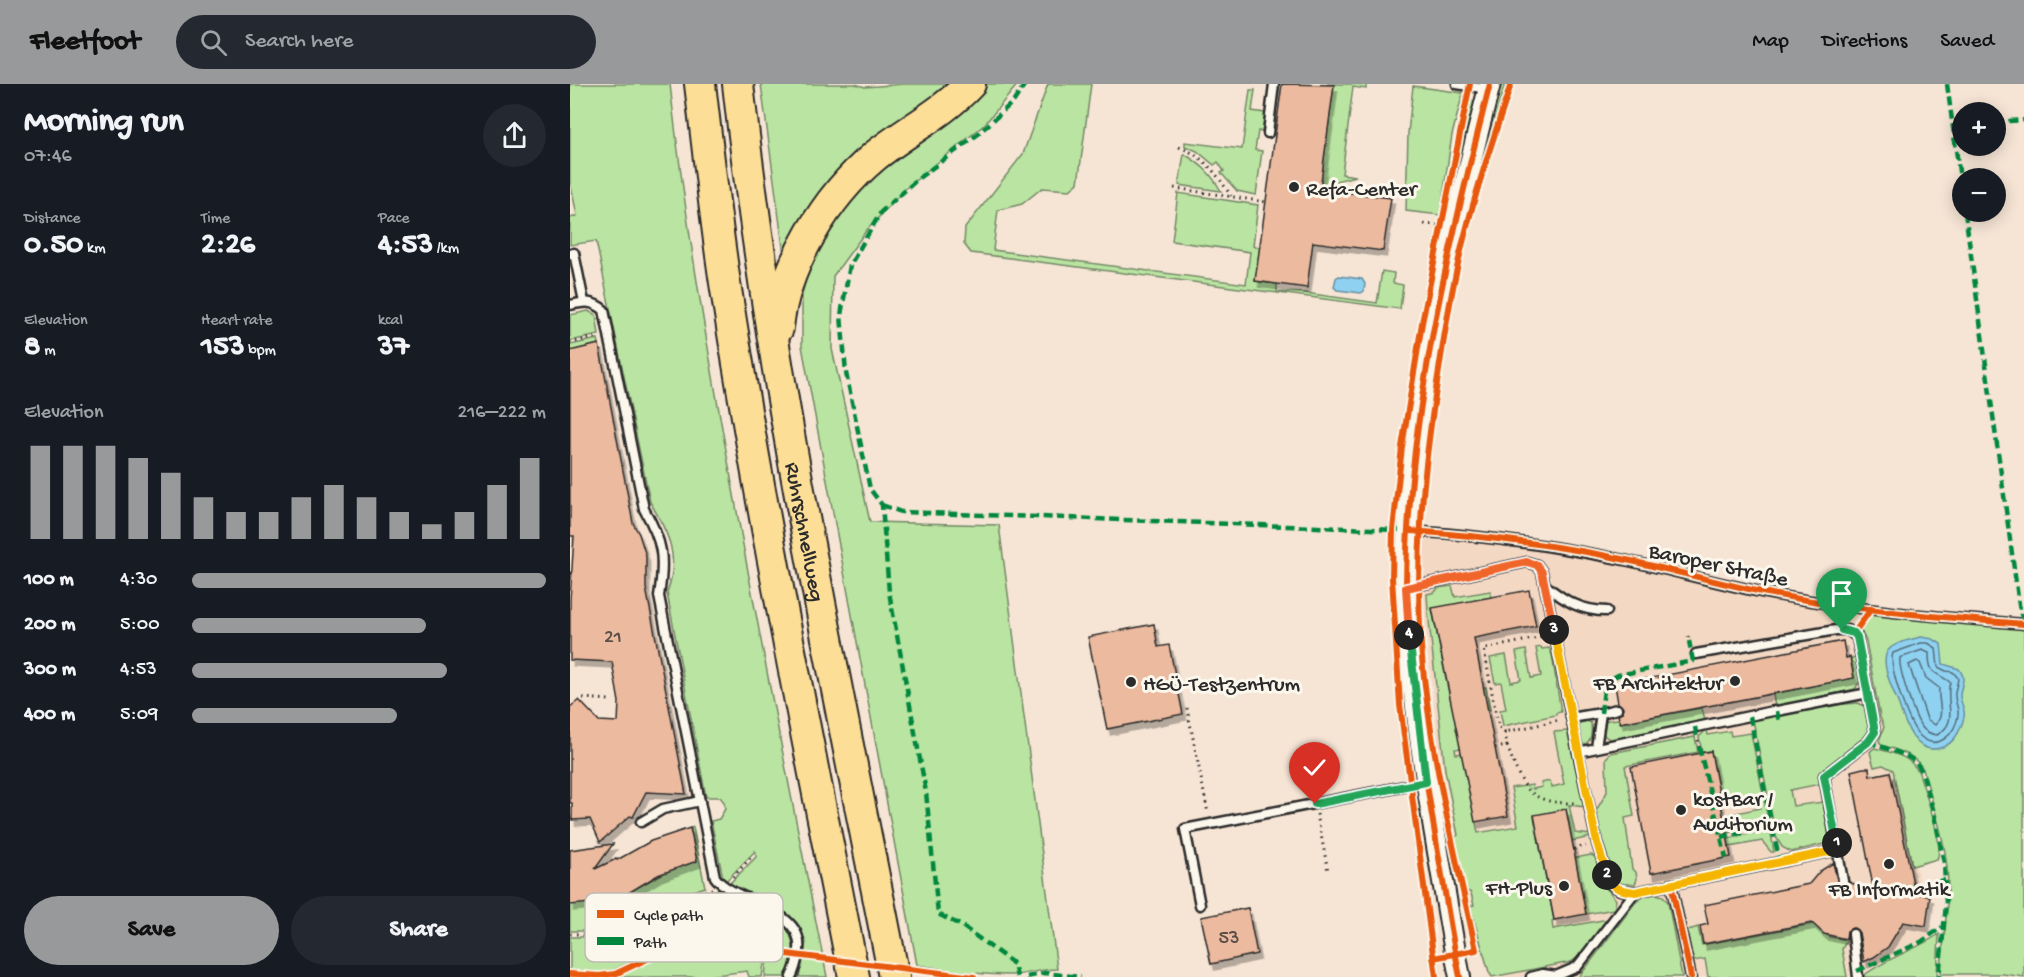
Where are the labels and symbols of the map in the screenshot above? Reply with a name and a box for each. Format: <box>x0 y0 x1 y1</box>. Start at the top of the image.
place label: Refa-Center <box>1306 178 1419 204</box>
marker: Refa-Center <box>1287 180 1301 194</box>
street label: Ruhrschnellweg <box>777 461 829 604</box>
street label: Baroper Straße <box>1645 539 1791 594</box>
pin <box>1816 568 1867 630</box>
pin: 3 <box>1539 615 1569 645</box>
pin: 4 <box>1394 620 1424 650</box>
house number: 21 <box>604 627 622 650</box>
place label: FB Architektur <box>1592 672 1725 698</box>
place label: HGÜ-Testzentrum <box>1143 673 1301 699</box>
marker: FB Architektur <box>1728 674 1742 688</box>
marker: HGÜ-Testzentrum <box>1124 675 1138 689</box>
pin <box>1289 742 1340 804</box>
place label: kostBar / Auditorium <box>1693 788 1793 839</box>
marker: kostBar / Auditorium <box>1674 803 1688 817</box>
pin: 1 <box>1822 828 1852 858</box>
marker: FB Informatik <box>1882 857 1896 871</box>
pin: 2 <box>1592 860 1622 890</box>
place label: FH-Plus <box>1485 877 1553 903</box>
place label: FB Informatik <box>1828 878 1952 904</box>
marker: FH-Plus <box>1557 879 1571 893</box>
legend <box>585 893 783 962</box>
text: Cycle path <box>634 908 704 927</box>
house number: 53 <box>1219 928 1239 951</box>
text: Path <box>633 935 667 954</box>

